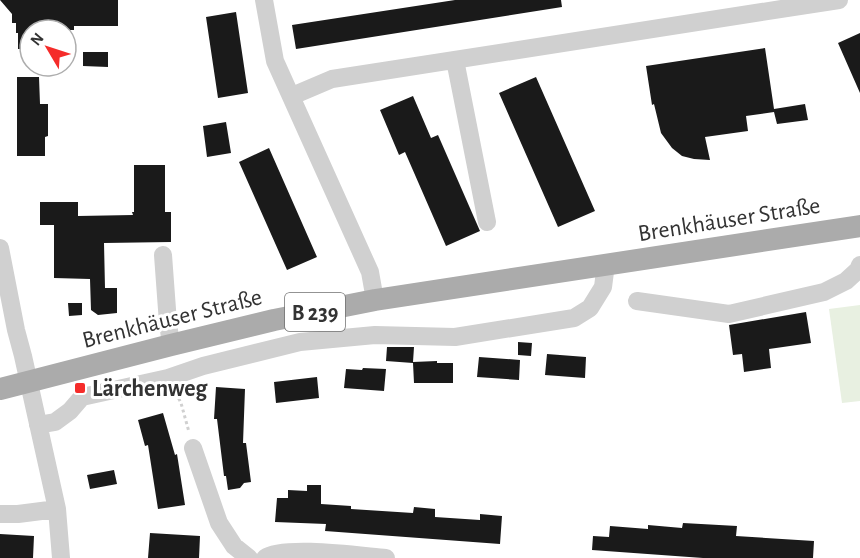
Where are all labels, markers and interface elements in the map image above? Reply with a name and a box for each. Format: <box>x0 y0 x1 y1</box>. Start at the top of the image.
north arrow <box>18 18 78 78</box>
text: N <box>27 30 47 49</box>
street label: Brenkhäuser Straße <box>636 194 822 246</box>
street label: Brenkhäuser Straße <box>80 285 265 353</box>
road number: B 239 <box>285 293 345 331</box>
place label: Lärchenweg <box>92 377 208 401</box>
marker: Lärchenweg <box>73 381 87 395</box>

